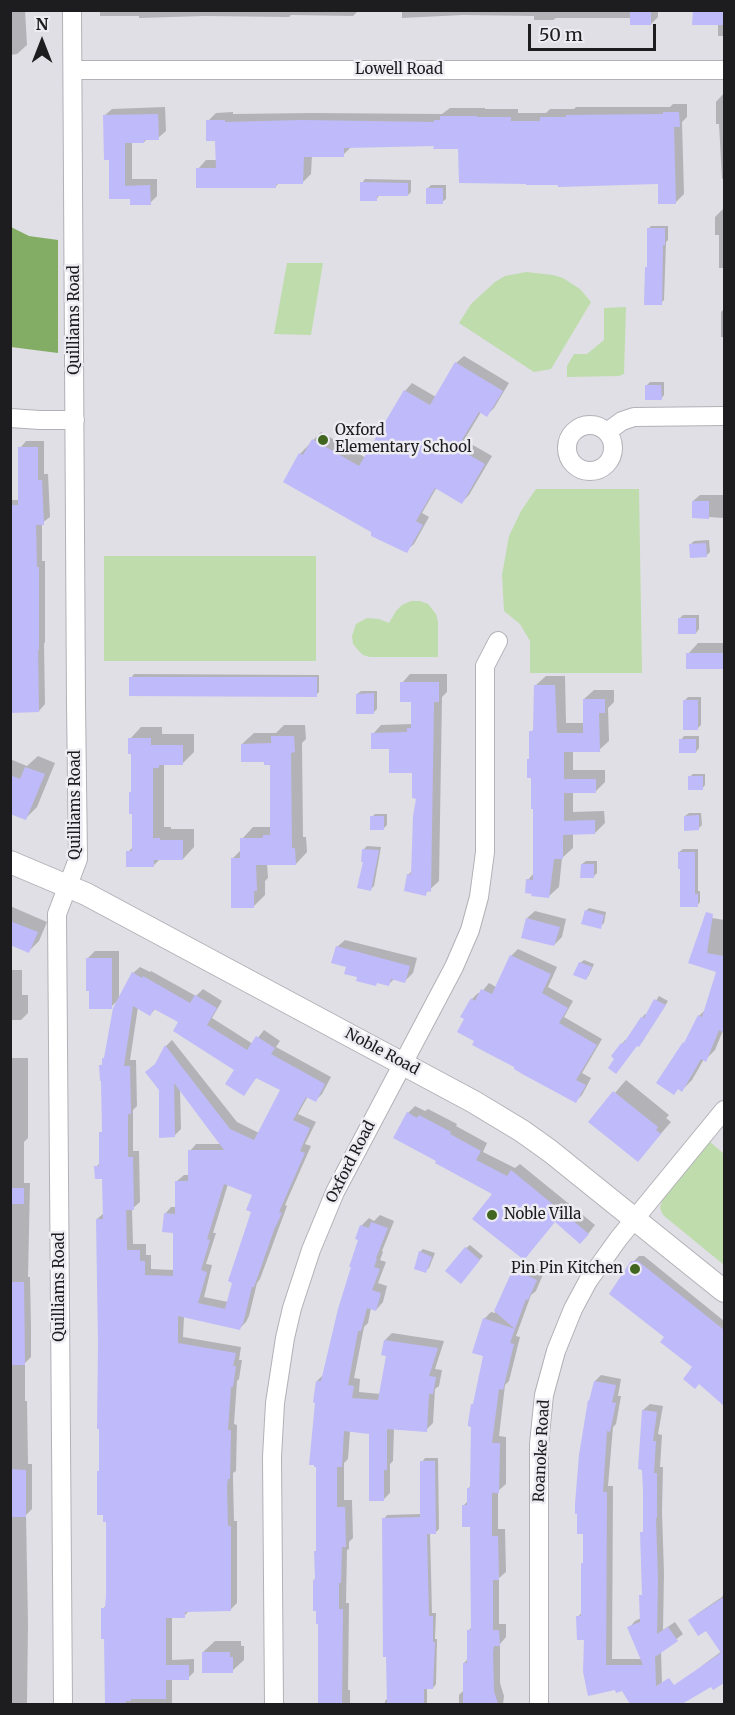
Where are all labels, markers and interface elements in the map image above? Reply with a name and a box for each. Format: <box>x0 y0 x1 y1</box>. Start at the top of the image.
north arrow <box>12 12 72 72</box>
scale bar <box>531 12 658 50</box>
text: N <box>36 14 48 34</box>
text: 50 m <box>539 23 583 46</box>
street label: Lowell Road <box>355 61 443 79</box>
street label: Quilliams Road <box>66 265 84 375</box>
place label: Oxford Elementary School <box>335 422 472 457</box>
marker: Oxford Elementary School <box>316 433 330 447</box>
street label: Quilliams Road <box>67 750 85 860</box>
street label: Noble Road <box>342 1025 422 1079</box>
street label: Oxford Road <box>323 1118 379 1206</box>
place label: Noble Villa <box>504 1206 581 1224</box>
marker: Noble Villa <box>485 1208 499 1222</box>
street label: Quilliams Road <box>51 1232 69 1342</box>
place label: Pin Pin Kitchen <box>511 1260 623 1278</box>
marker: Pin Pin Kitchen <box>628 1262 642 1276</box>
street label: Roanoke Road <box>530 1399 554 1503</box>

